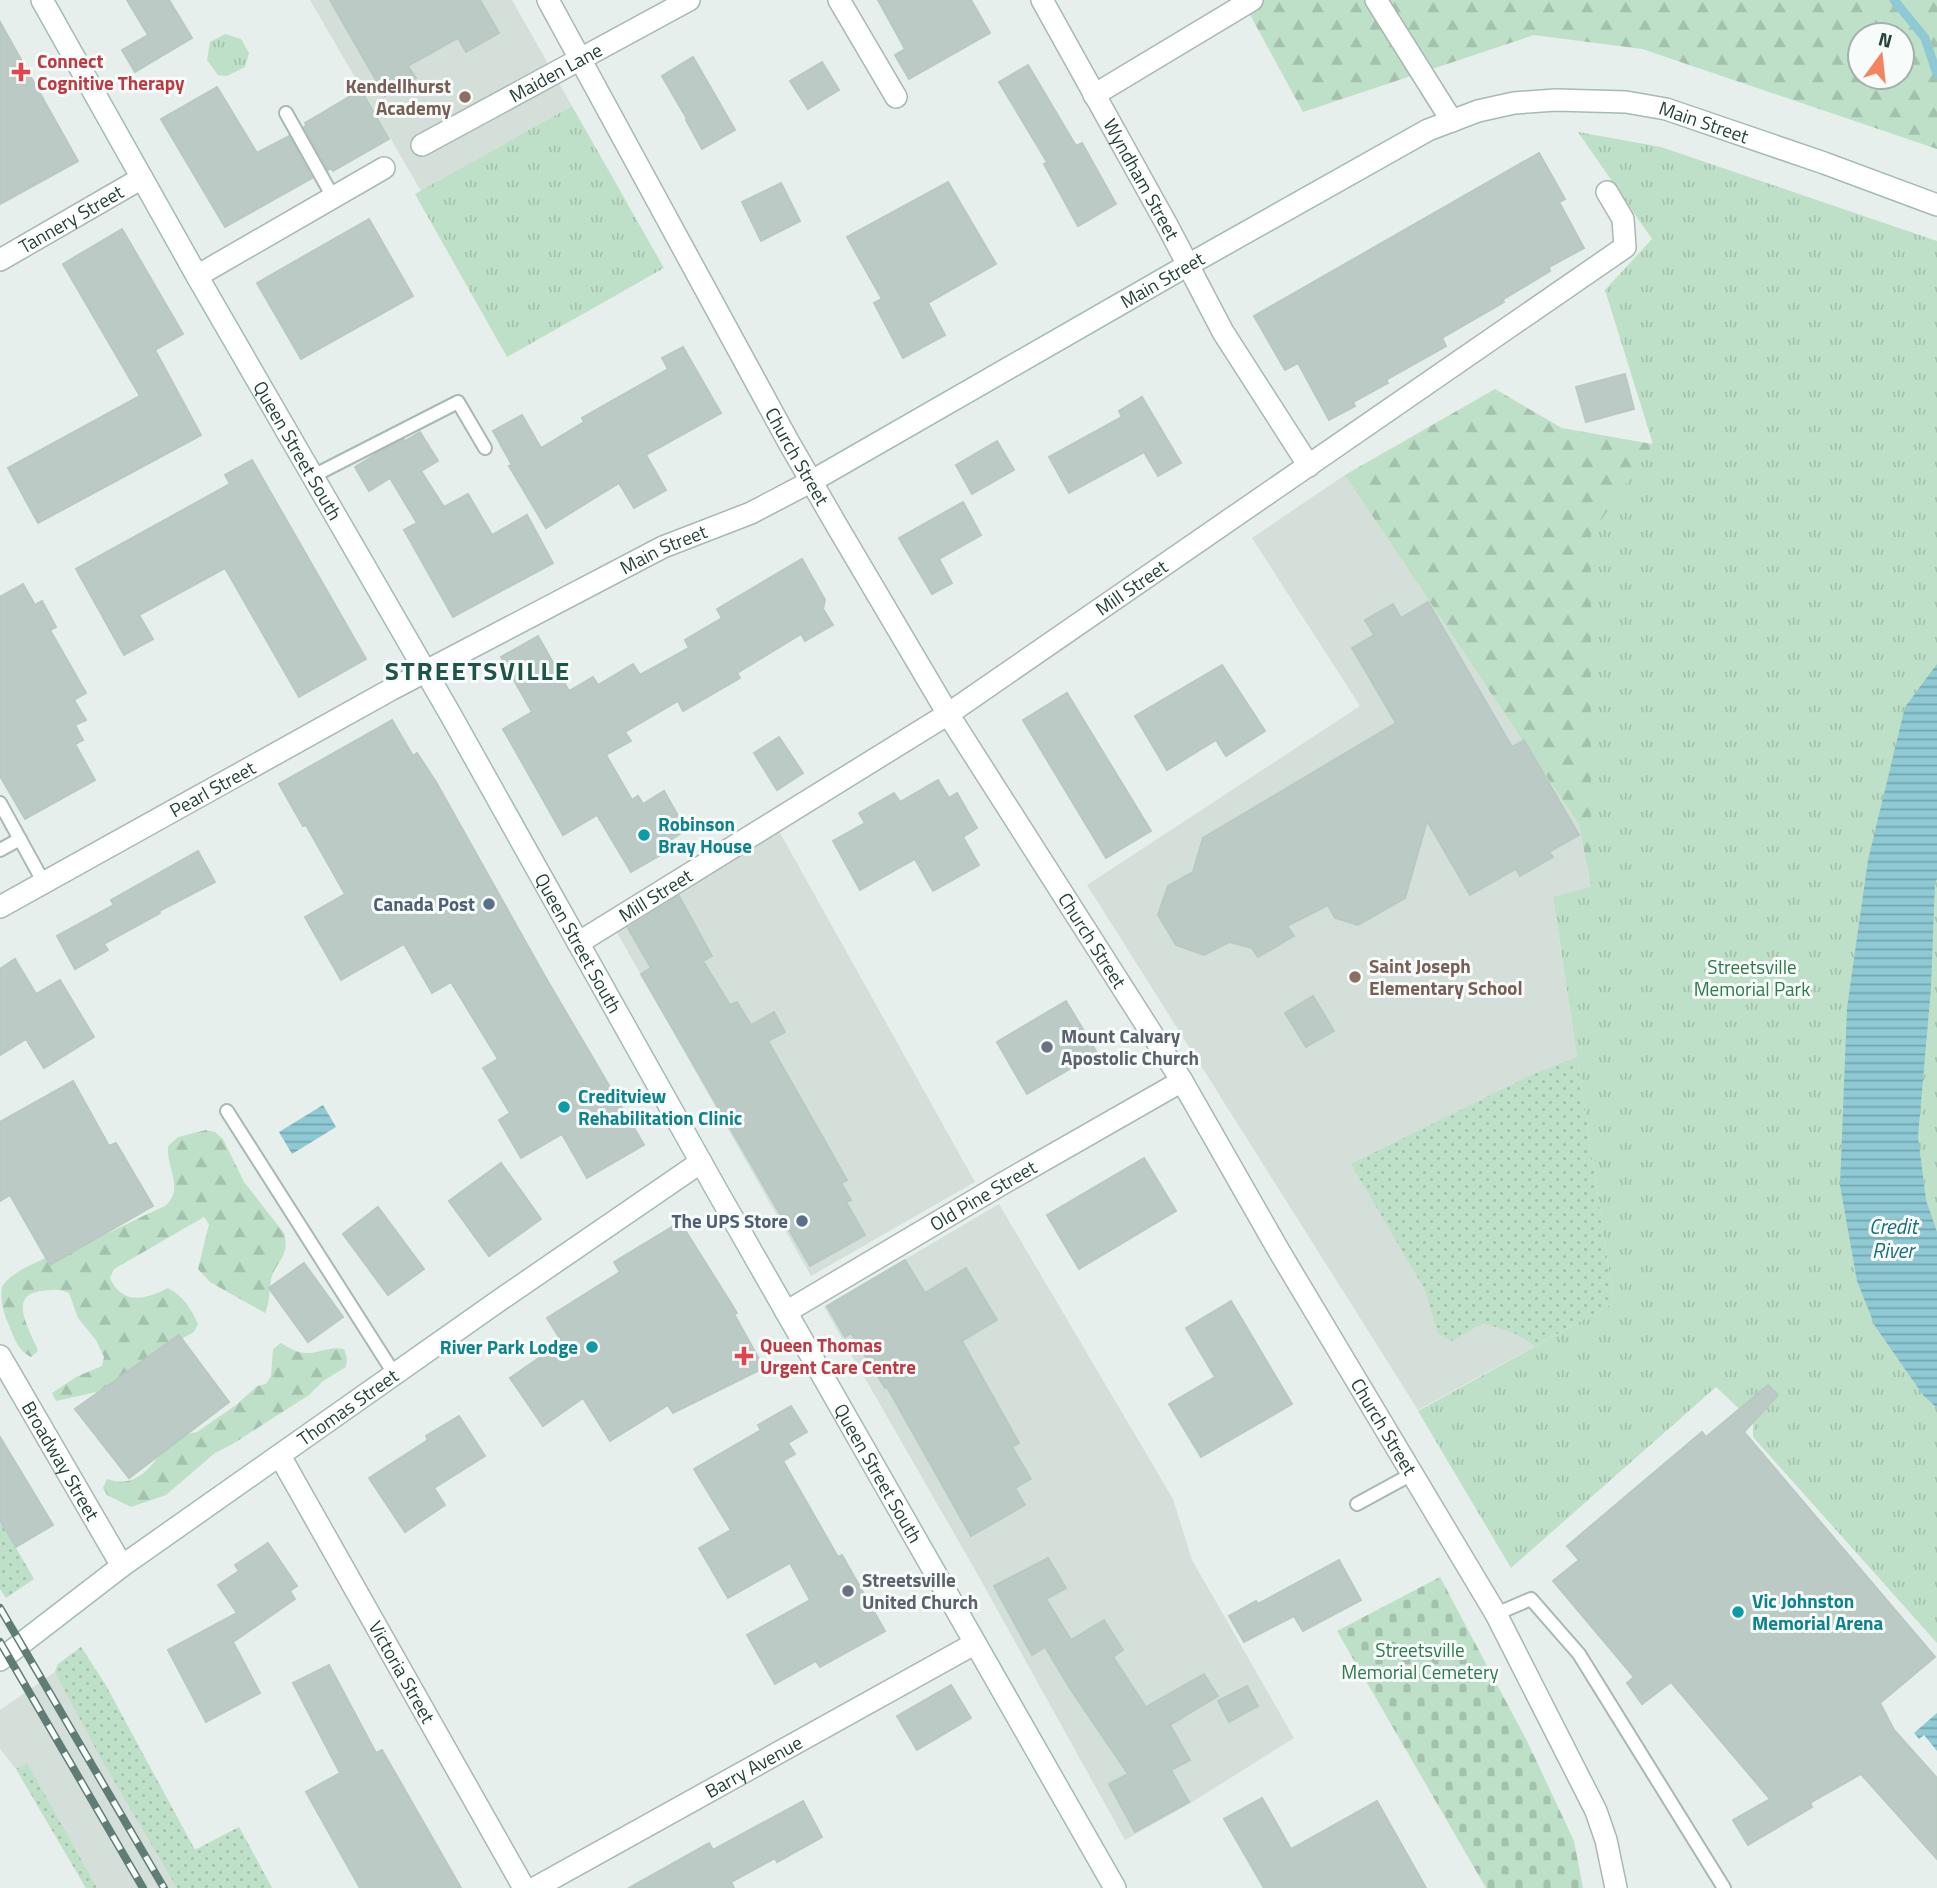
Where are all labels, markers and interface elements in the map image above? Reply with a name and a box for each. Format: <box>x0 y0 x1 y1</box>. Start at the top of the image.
north arrow <box>1846 21 1916 91</box>
text: N <box>1875 23 1896 55</box>
street label: Maiden Lane <box>504 35 607 109</box>
place label: Connect Cognitive Therapy <box>37 46 185 97</box>
marker: Connect Cognitive Therapy <box>11 62 31 82</box>
place label: Kendellhurst Academy <box>346 71 451 122</box>
marker: Kendellhurst Academy <box>457 89 473 105</box>
street label: Main Street <box>1655 93 1753 150</box>
street label: Wyndham Street <box>1097 113 1187 245</box>
street label: Tannery Street <box>13 177 129 260</box>
street label: Main Street <box>1114 243 1210 315</box>
street label: Queen Street South <box>246 375 350 525</box>
street label: Church Street <box>758 402 837 511</box>
street label: Main Street <box>614 516 711 581</box>
street label: Mill Street <box>1089 552 1173 622</box>
district label: STREETSVILLE <box>385 651 571 690</box>
street label: Pearl Street <box>164 753 261 824</box>
place label: Robinson Bray House <box>658 809 752 860</box>
marker: Robinson Bray House <box>636 827 652 843</box>
street label: Mill Street <box>613 861 698 929</box>
street label: Queen Street South <box>528 867 630 1018</box>
street label: Church Street <box>1051 886 1134 994</box>
place label: Canada Post <box>373 889 475 918</box>
marker: Canada Post <box>481 896 497 912</box>
place label: Saint Joseph Elementary School <box>1369 951 1523 1002</box>
park label: Streetsville Memorial Park <box>1694 952 1810 1003</box>
marker: Saint Joseph Elementary School <box>1347 969 1363 985</box>
place label: Mount Calvary Apostolic Church <box>1061 1021 1199 1072</box>
marker: Mount Calvary Apostolic Church <box>1039 1039 1055 1055</box>
place label: Creditview Rehabilitation Clinic <box>578 1081 742 1132</box>
marker: Creditview Rehabilitation Clinic <box>556 1099 572 1115</box>
street label: Old Pine Street <box>924 1152 1042 1238</box>
place label: The UPS Store <box>671 1206 788 1235</box>
water label: Credit River <box>1869 1210 1919 1266</box>
marker: The UPS Store <box>794 1213 810 1229</box>
place label: Queen Thomas Urgent Care Centre <box>760 1330 916 1381</box>
place label: River Park Lodge <box>440 1332 578 1361</box>
marker: River Park Lodge <box>584 1339 600 1355</box>
marker: Queen Thomas Urgent Care Centre <box>734 1346 754 1366</box>
street label: Thomas Street <box>291 1361 404 1452</box>
street label: Church Street <box>1344 1372 1425 1481</box>
street label: Broadway Street <box>15 1395 108 1526</box>
street label: Queen Street South <box>827 1398 930 1548</box>
place label: Streetsville United Church <box>862 1565 978 1616</box>
marker: Streetsville United Church <box>840 1583 856 1599</box>
place label: Vic Johnston Memorial Arena <box>1752 1586 1884 1637</box>
marker: Vic Johnston Memorial Arena <box>1730 1604 1746 1620</box>
street label: Victoria Street <box>362 1615 443 1729</box>
park label: Streetsville Memorial Cemetery <box>1341 1635 1499 1686</box>
street label: Barry Avenue <box>699 1727 807 1805</box>

